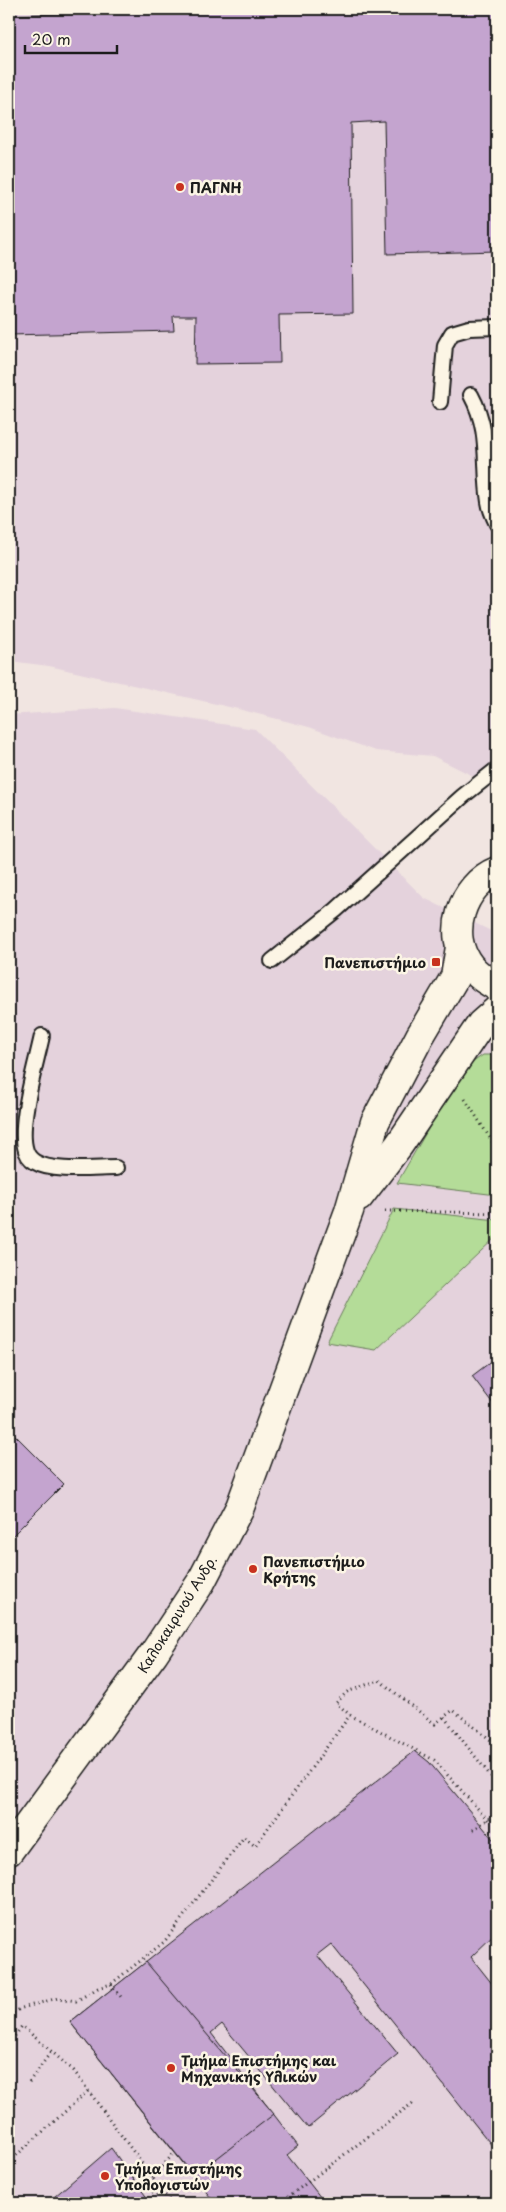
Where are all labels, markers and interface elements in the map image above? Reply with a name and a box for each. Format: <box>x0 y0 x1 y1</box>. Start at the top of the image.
scale bar <box>25 22 118 54</box>
text: 20 m <box>32 27 71 50</box>
place label: ΠΑΓΝΗ <box>190 177 242 198</box>
marker: ΠΑΓΝΗ <box>174 181 186 193</box>
place label: Πανεπιστήμιο <box>324 952 426 973</box>
marker: Πανεπιστήμιο <box>430 956 442 968</box>
street label: Καλοκαιρινού Ανδρ. <box>132 1551 222 1677</box>
place label: Πανεπιστήμιο Κρήτης <box>263 1551 365 1588</box>
marker: Πανεπιστήμιο Κρήτης <box>247 1563 259 1575</box>
place label: Τμήμα Επιστήμης και Μηχανικής Υλικών <box>181 2050 337 2087</box>
marker: Τμήμα Επιστήμης και Μηχανικής Υλικών <box>165 2062 177 2074</box>
place label: Τμήμα Επιστήμης Υπολογιστών <box>115 2158 242 2195</box>
marker: Τμήμα Επιστήμης Υπολογιστών <box>99 2170 111 2182</box>

